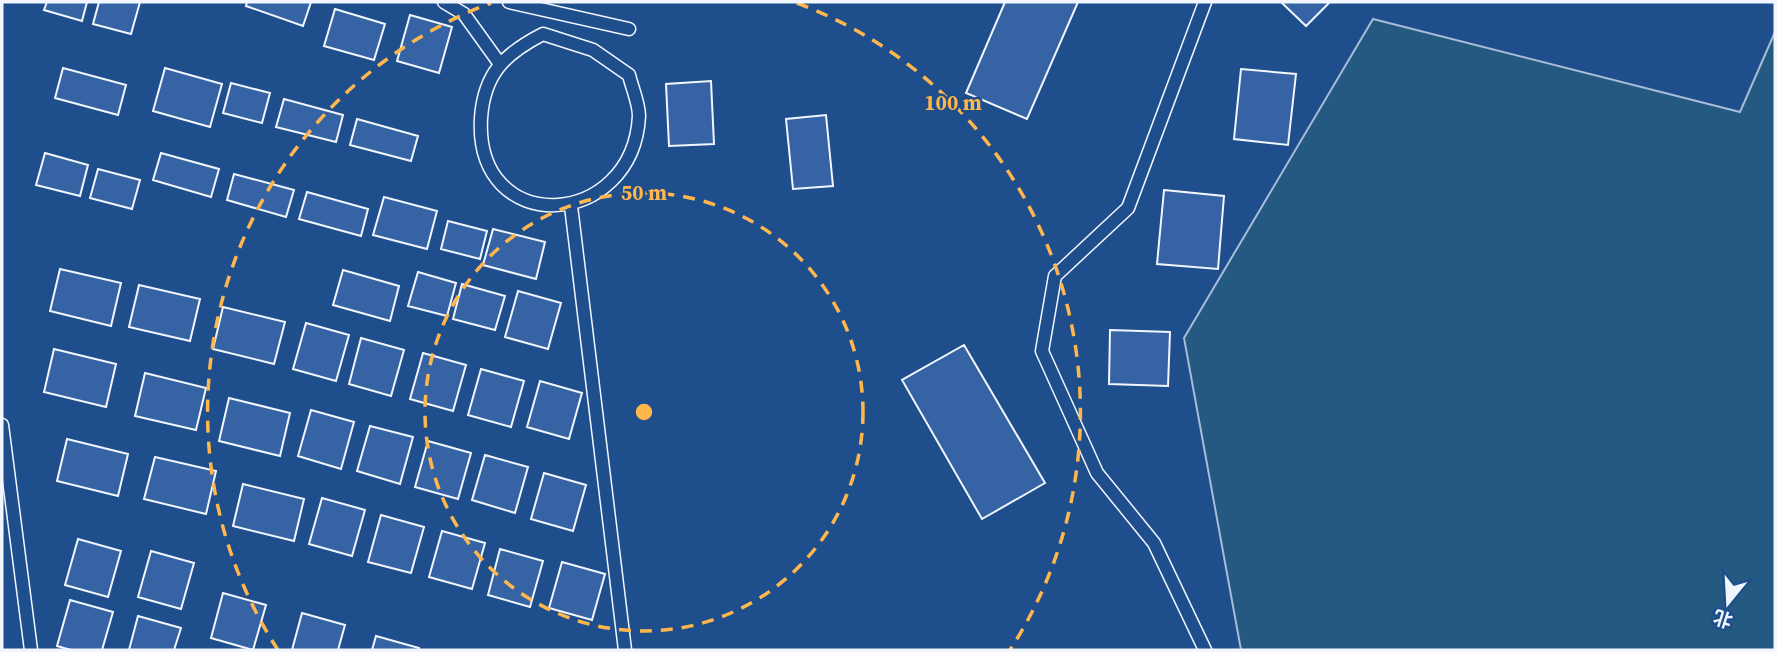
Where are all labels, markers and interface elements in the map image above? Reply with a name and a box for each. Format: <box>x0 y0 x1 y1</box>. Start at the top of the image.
text: 100 m <box>924 88 982 117</box>
text: 50 m <box>621 178 667 207</box>
centre of rings <box>632 400 656 424</box>
north arrow <box>1693 568 1763 638</box>
text: 北 <box>1710 604 1736 634</box>

